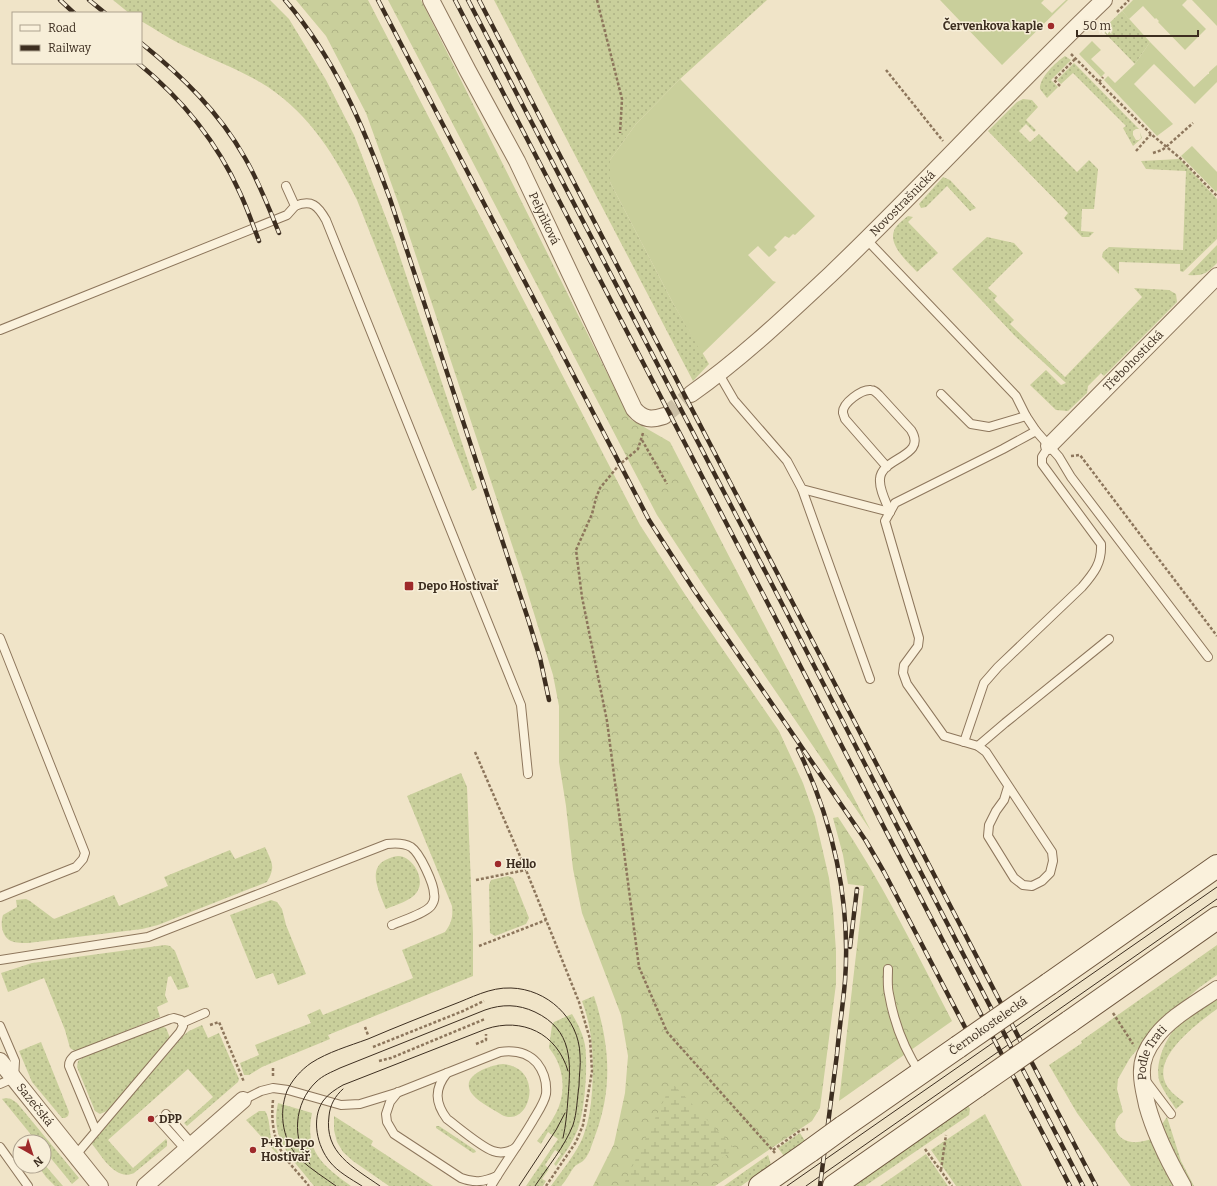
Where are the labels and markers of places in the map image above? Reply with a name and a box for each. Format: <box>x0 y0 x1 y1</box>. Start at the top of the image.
place label: Červenkova kaple <box>943 17 1043 33</box>
marker: Červenkova kaple <box>1046 21 1056 31</box>
place label: Depo Hostivař <box>418 579 499 593</box>
marker: Depo Hostivař <box>403 580 415 592</box>
place label: Hello <box>506 857 536 871</box>
marker: Hello <box>493 859 503 869</box>
place label: DPP <box>159 1112 183 1126</box>
marker: DPP <box>146 1114 156 1124</box>
place label: P+R Depo Hostivař <box>261 1136 314 1164</box>
marker: P+R Depo Hostivař <box>248 1145 258 1155</box>

